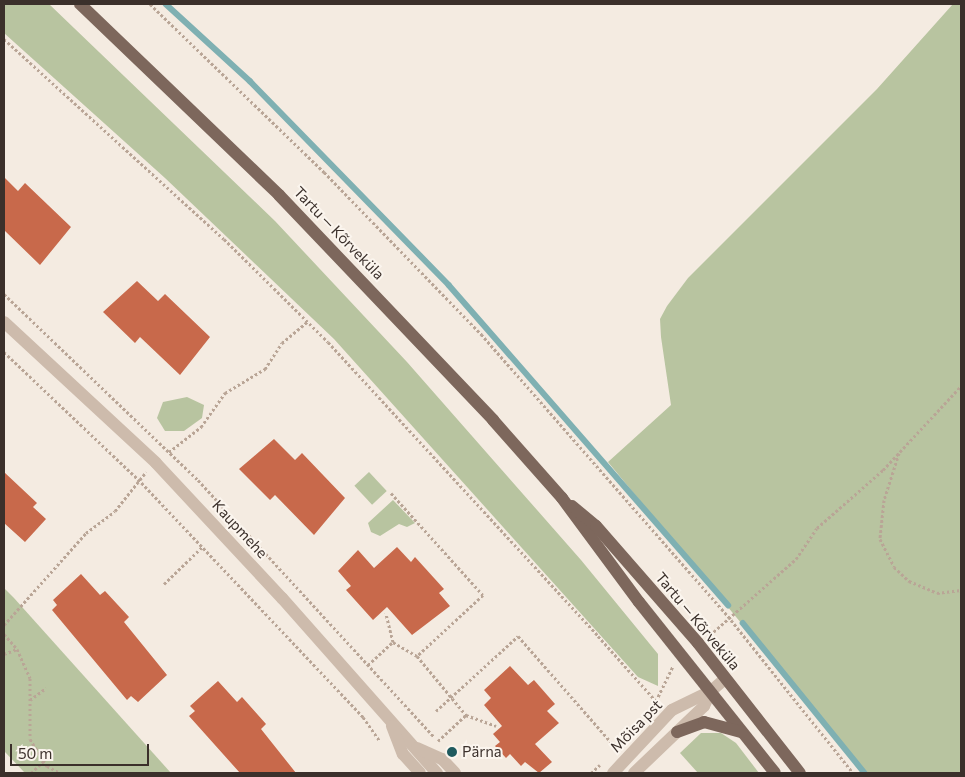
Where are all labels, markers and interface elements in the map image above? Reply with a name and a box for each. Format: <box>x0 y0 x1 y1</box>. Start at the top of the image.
street label: Tartu — Kõrveküla <box>290 183 388 283</box>
street label: Kaupmehe <box>209 496 271 562</box>
street label: Tartu — Kõrveküla <box>652 568 744 674</box>
street label: Mõisa pst <box>606 696 666 756</box>
scale bar <box>12 734 151 766</box>
place label: Pärna <box>462 743 502 761</box>
text: 50 m <box>18 744 52 762</box>
marker: Pärna <box>446 746 458 758</box>

